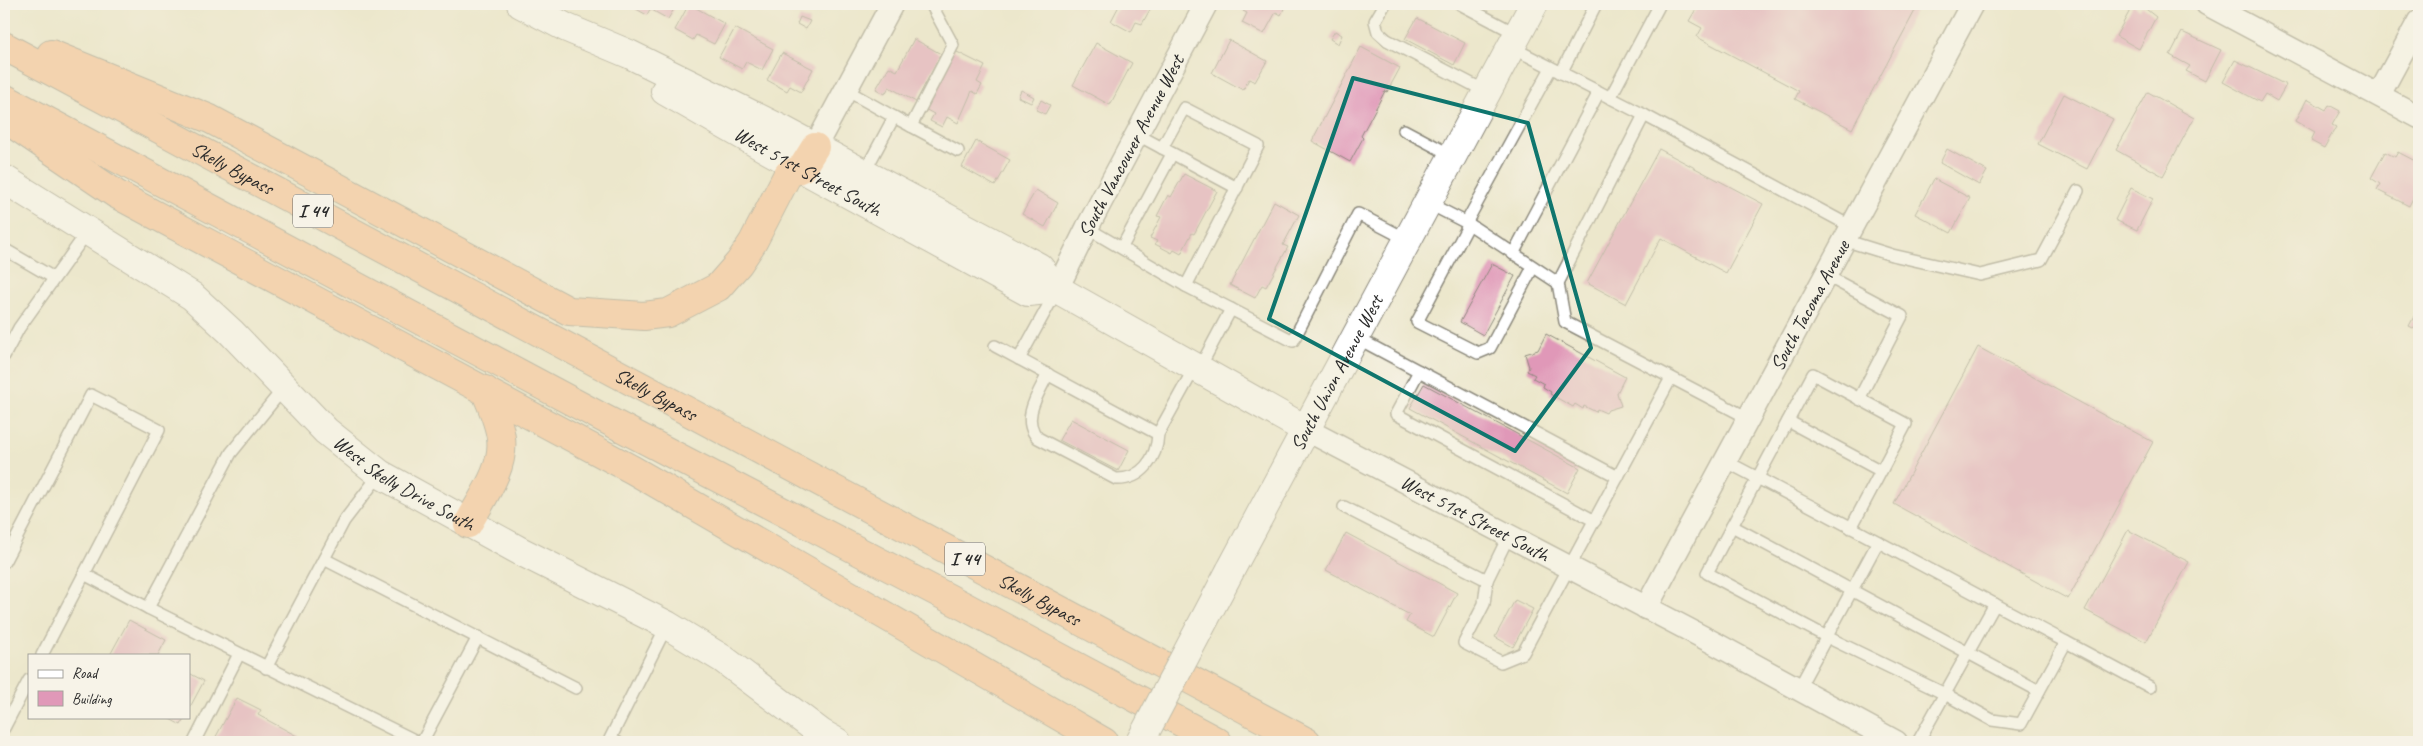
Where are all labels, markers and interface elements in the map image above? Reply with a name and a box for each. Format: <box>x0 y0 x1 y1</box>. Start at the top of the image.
street label: South Vancouver Avenue West <box>1072 48 1190 241</box>
street label: West 51st Street South <box>730 121 887 223</box>
street label: Skelly Bypass <box>187 136 280 201</box>
road number: I 44 <box>293 195 333 228</box>
street label: South Tacoma Avenue <box>1764 234 1855 375</box>
street label: South Union Avenue West <box>1284 288 1389 455</box>
street label: Skelly Bypass <box>610 362 703 427</box>
street label: West Skelly Drive South <box>328 429 481 537</box>
street label: West 51st Street South <box>1397 469 1555 568</box>
road number: I 44 <box>945 542 985 576</box>
street label: Skelly Bypass <box>994 567 1087 632</box>
legend <box>28 654 190 718</box>
text: Road <box>72 664 99 683</box>
text: Building <box>72 690 112 709</box>

